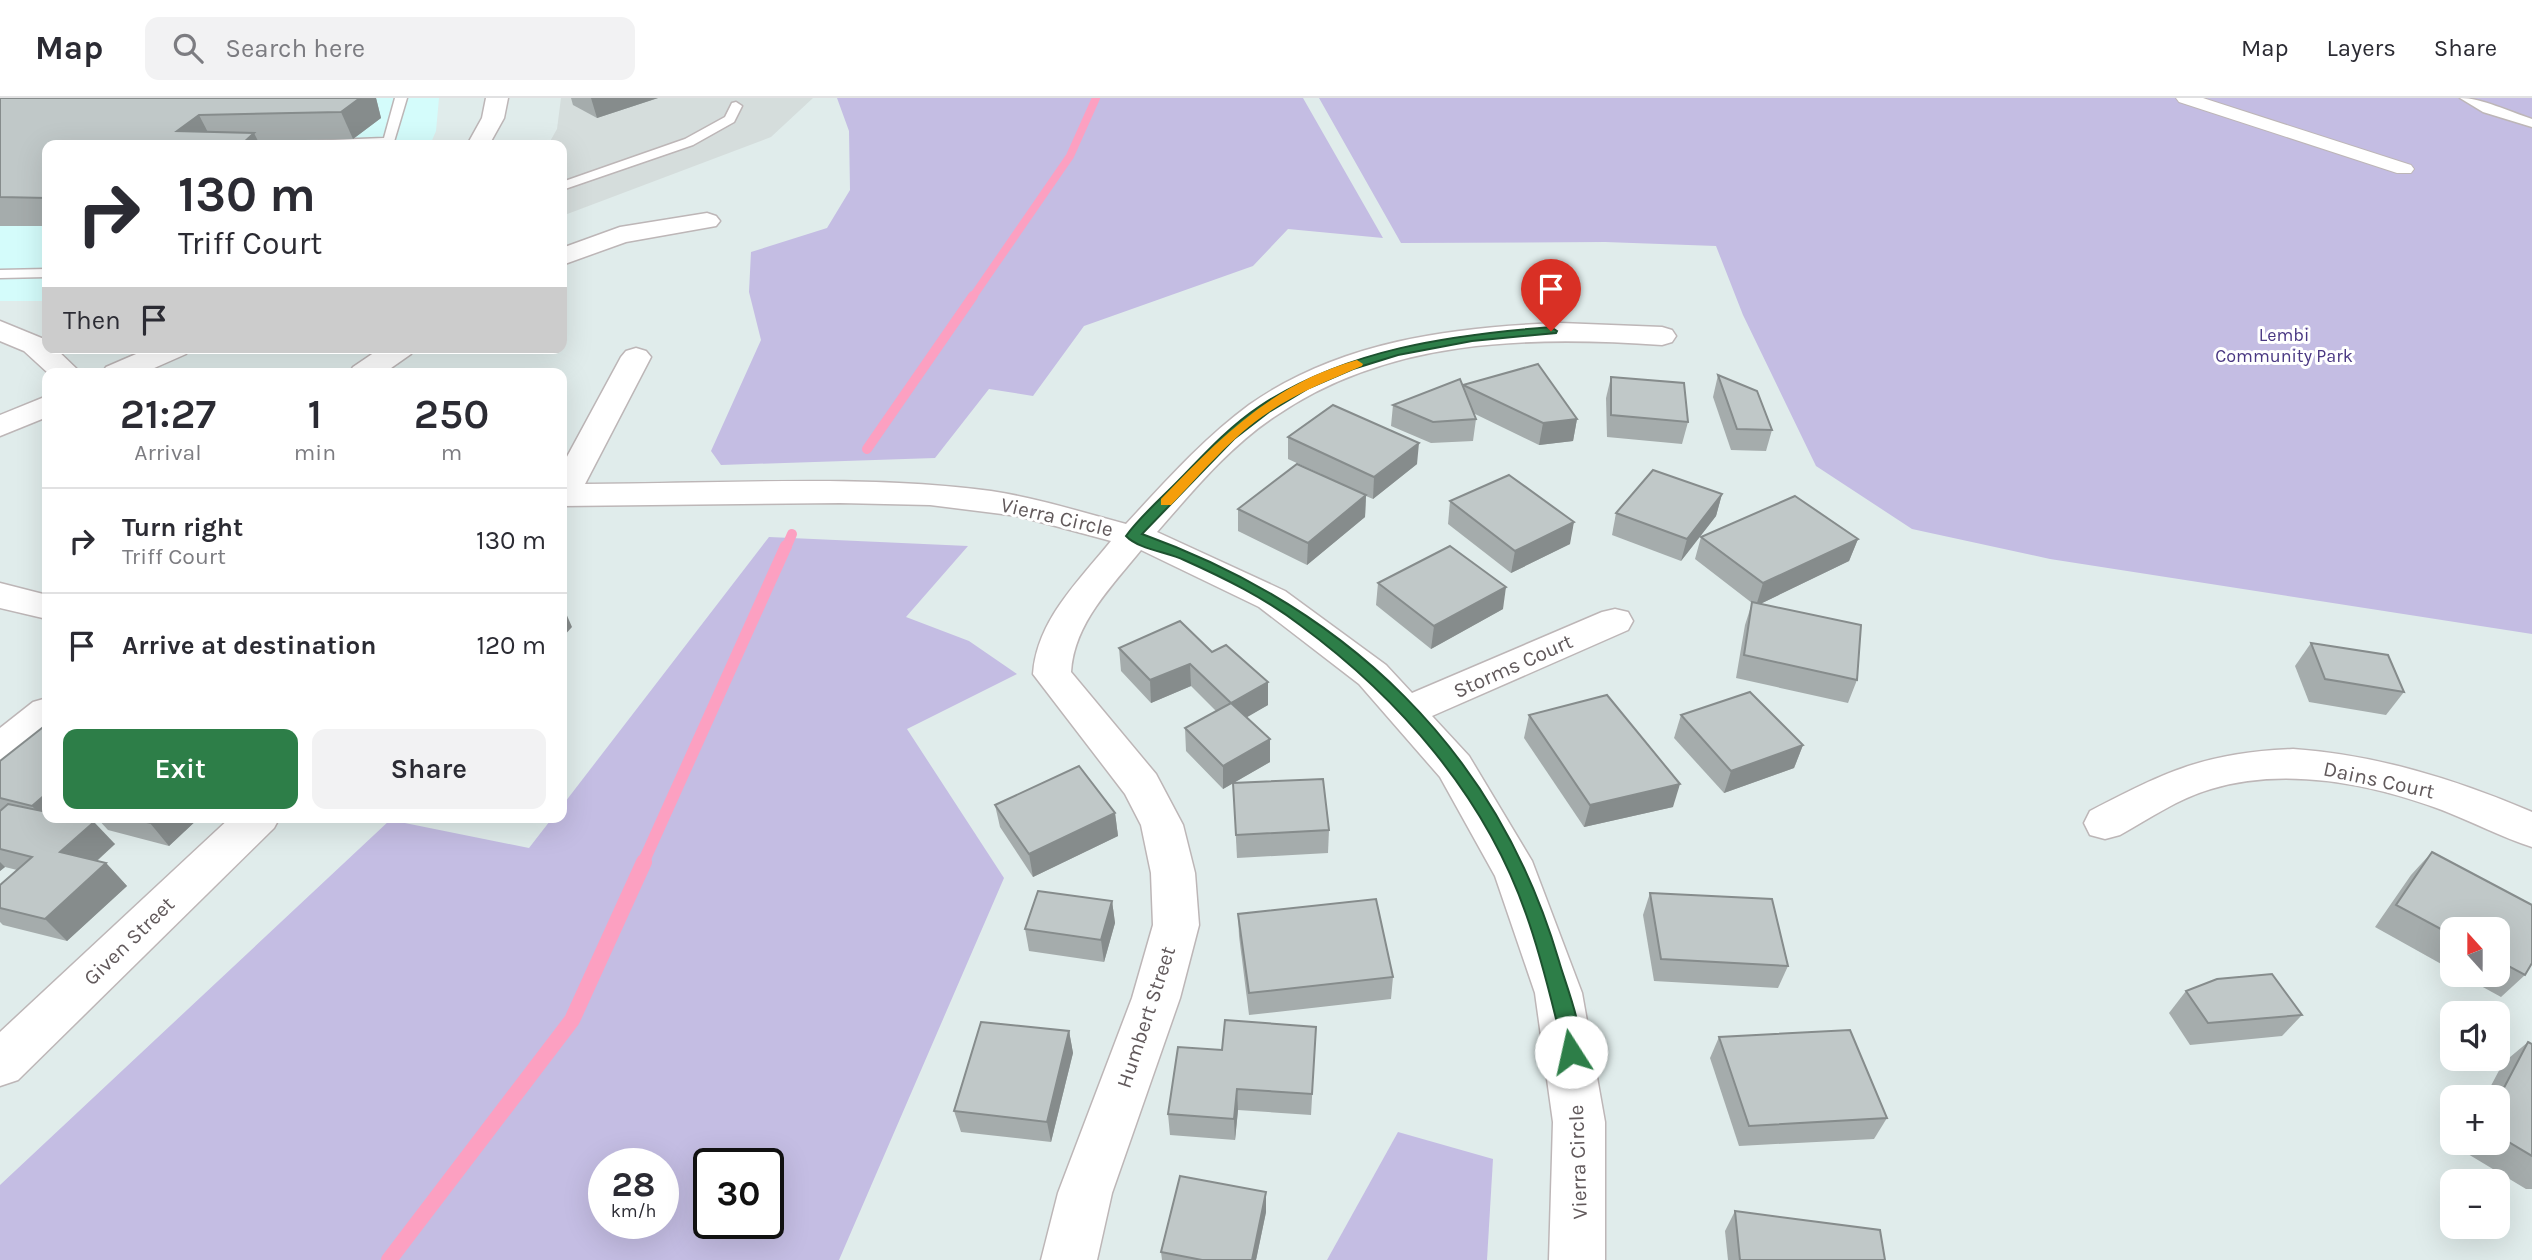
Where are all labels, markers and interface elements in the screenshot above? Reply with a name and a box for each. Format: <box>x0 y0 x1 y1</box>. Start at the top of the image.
search box <box>145 17 635 80</box>
text: Map <box>35 29 103 67</box>
icon: search <box>169 29 207 67</box>
text: Search here <box>225 33 365 64</box>
text: Map <box>2241 34 2289 62</box>
text: Layers <box>2327 34 2396 62</box>
text: Share <box>2434 34 2497 62</box>
text: 130 m <box>178 166 316 223</box>
icon: right <box>63 168 154 259</box>
text: Triff Court <box>178 225 322 262</box>
pin <box>1521 259 1581 331</box>
icon: arrive <box>1532 270 1570 308</box>
icon: arrive <box>135 301 173 339</box>
text: Then <box>63 305 121 336</box>
park label: Lembi Community Park <box>2215 324 2353 367</box>
text: 21:27 <box>120 389 216 439</box>
text: 1 <box>308 389 322 439</box>
text: 250 <box>414 389 489 439</box>
text: Arrival <box>134 439 202 466</box>
text: min <box>294 439 336 466</box>
text: m <box>441 439 462 466</box>
street label: Vierra Circle <box>998 492 1116 542</box>
text: Turn right <box>122 512 243 543</box>
icon: right <box>63 522 101 560</box>
text: 130 m <box>476 525 546 556</box>
text: Triff Court <box>122 543 226 570</box>
icon: arrive <box>63 627 101 665</box>
street label: Storms Court <box>1450 629 1576 703</box>
text: Arrive at destination <box>122 630 376 661</box>
text: 120 m <box>476 630 546 661</box>
button: Exit <box>63 729 298 809</box>
button: Share <box>312 729 546 809</box>
street label: Dains Court <box>2321 757 2437 803</box>
street label: Given Street <box>79 892 179 990</box>
north arrow <box>2440 917 2510 987</box>
map controls <box>2440 917 2510 1239</box>
street label: Humbert Street <box>1112 943 1180 1091</box>
button: sound <box>2440 1001 2510 1071</box>
position arrow <box>1534 1015 1608 1089</box>
button: + <box>2440 1085 2510 1155</box>
street label: Vierra Circle <box>1564 1104 1592 1220</box>
speed limit sign: 30 <box>693 1148 784 1239</box>
text: 28 <box>612 1164 655 1205</box>
button: − <box>2440 1169 2510 1239</box>
text: km/h <box>611 1200 656 1222</box>

